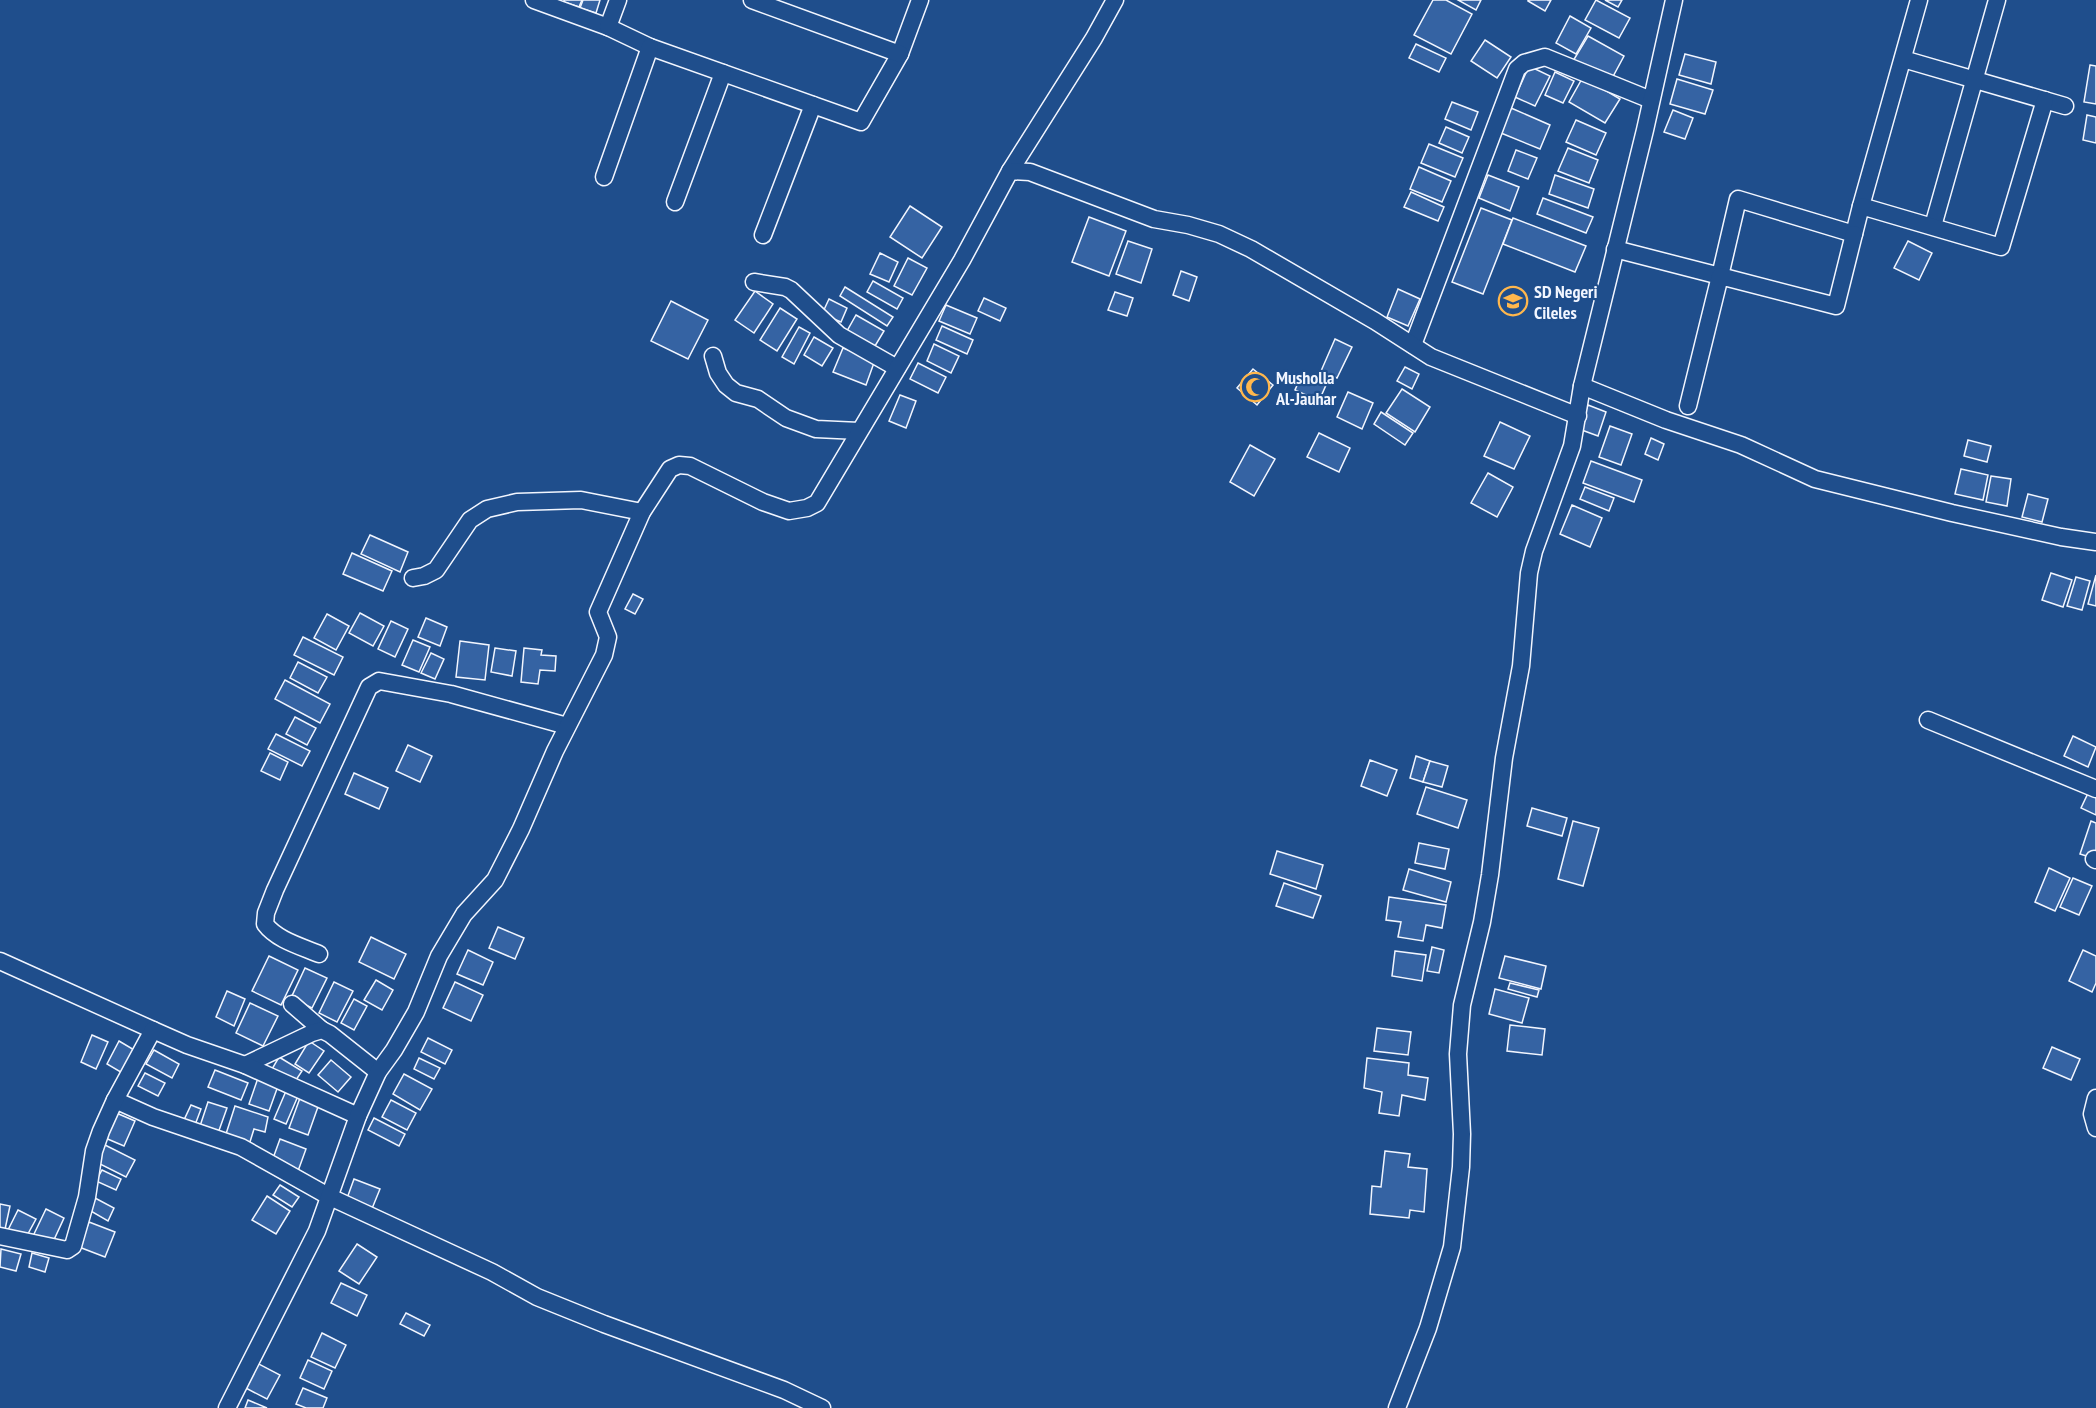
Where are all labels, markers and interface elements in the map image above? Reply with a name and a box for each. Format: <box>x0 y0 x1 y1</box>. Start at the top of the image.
place label: SD Negeri Cileles <box>1534 280 1597 324</box>
school or university icon: SD Negeri Cileles <box>1497 285 1529 317</box>
place label: Musholla Al-Jauhar <box>1275 366 1337 410</box>
mosque icon: Musholla Al-Jauhar <box>1239 371 1271 403</box>

